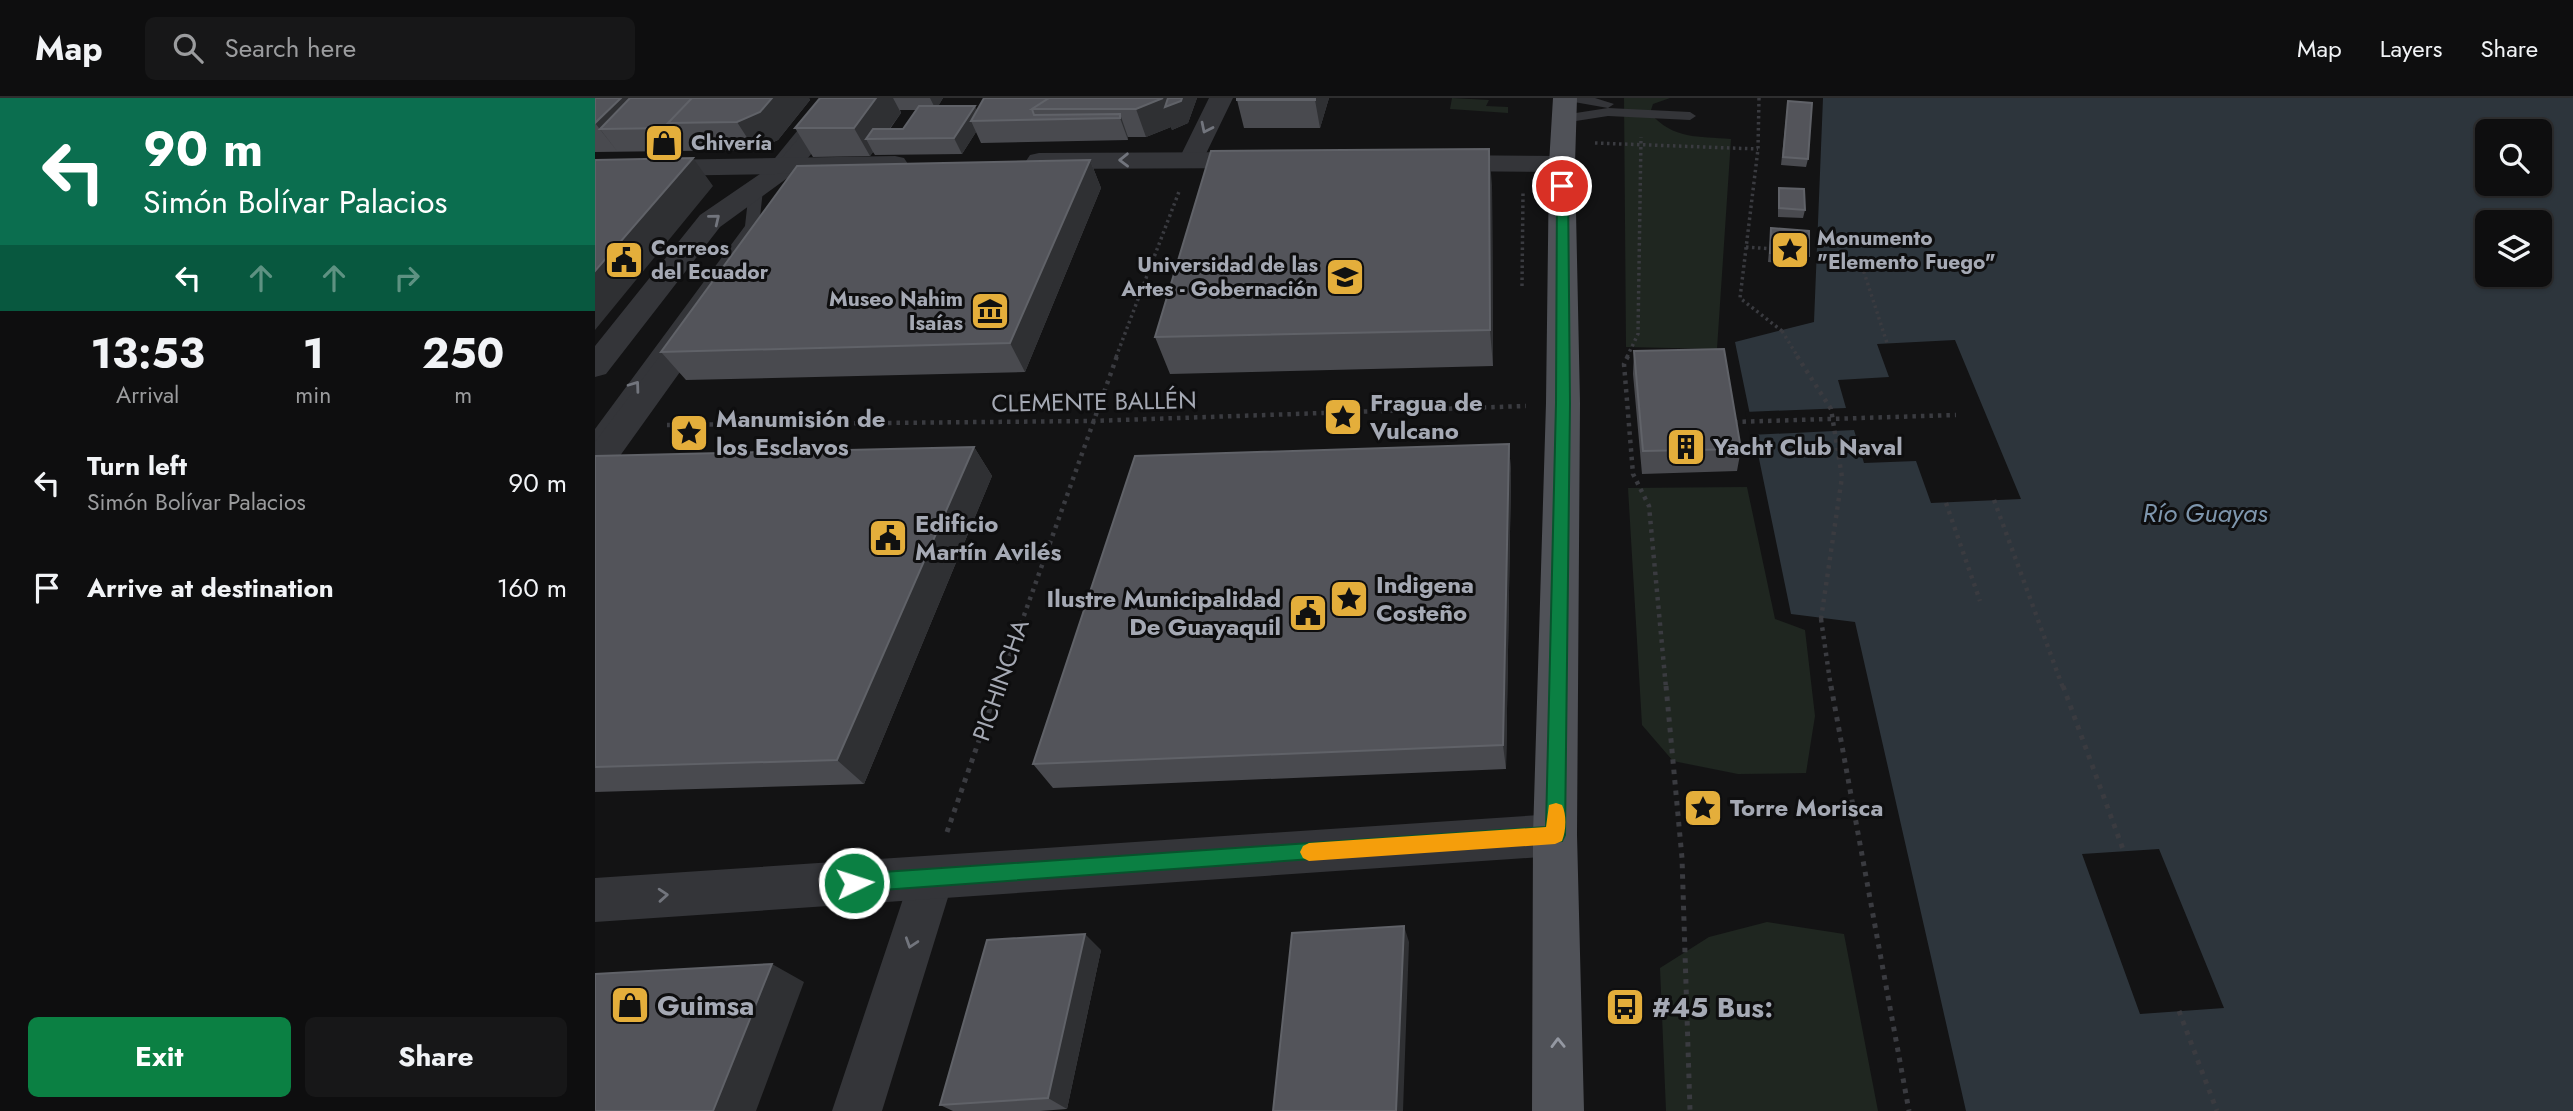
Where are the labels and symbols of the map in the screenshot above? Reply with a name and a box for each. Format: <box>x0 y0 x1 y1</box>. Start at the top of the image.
one-way arrow <box>1201 121 1215 133</box>
shop icon: Chivería <box>643 122 685 164</box>
place label: Chivería <box>691 128 772 158</box>
one-way arrow <box>1118 152 1128 168</box>
pin <box>1532 156 1592 216</box>
one-way arrow <box>706 215 719 227</box>
place label: Monumento "Elemento Fuego" <box>1817 223 1996 277</box>
place icon: Monumento "Elemento Fuego" <box>1769 229 1811 271</box>
place label: Correos del Ecuador <box>651 233 769 287</box>
public building icon: Correos del Ecuador <box>603 239 645 281</box>
place label: Universidad de las Artes - Gobernación <box>1120 250 1318 304</box>
school or university icon: Universidad de las Artes - Gobernación <box>1324 256 1366 298</box>
place label: Museo Nahim Isaías <box>829 284 963 338</box>
museum icon: Museo Nahim Isaías <box>969 290 1011 332</box>
one-way arrow <box>627 381 640 393</box>
street label: CLEMENTE BALLÉN <box>991 382 1197 421</box>
place label: Fragua de Vulcano <box>1369 385 1483 448</box>
place icon: Fragua de Vulcano <box>1322 396 1364 438</box>
place label: Manumisión de los Esclavos <box>716 401 886 464</box>
place icon: Manumisión de los Esclavos <box>668 412 710 454</box>
building icon: Yacht Club Naval <box>1665 426 1707 468</box>
place label: Yacht Club Naval <box>1712 429 1903 464</box>
water label: Río Guayas <box>2143 494 2268 532</box>
place label: Edificio Martín Avilés <box>915 506 1061 569</box>
public building icon: Edificio Martín Avilés <box>867 517 909 559</box>
place label: Indigena Costeño <box>1376 567 1474 630</box>
place icon: Indigena Costeño <box>1328 578 1370 620</box>
place label: Ilustre Municipalidad De Guayaquil <box>1047 581 1281 644</box>
public building icon: Ilustre Municipalidad De Guayaquil <box>1287 592 1329 634</box>
street label: PICHINCHA <box>963 614 1038 745</box>
place icon: Torre Morisca <box>1682 787 1724 829</box>
place label: Torre Morisca <box>1730 790 1883 825</box>
position arrow <box>817 846 891 920</box>
one-way arrow <box>658 888 669 903</box>
one-way arrow <box>905 936 919 948</box>
shop icon: Guimsa <box>609 984 651 1026</box>
place label: Guimsa <box>657 985 754 1026</box>
bus stop icon: #45 Bus: <box>1604 986 1646 1028</box>
place label: #45 Bus: <box>1652 987 1773 1028</box>
one-way arrow <box>1550 1037 1565 1048</box>

